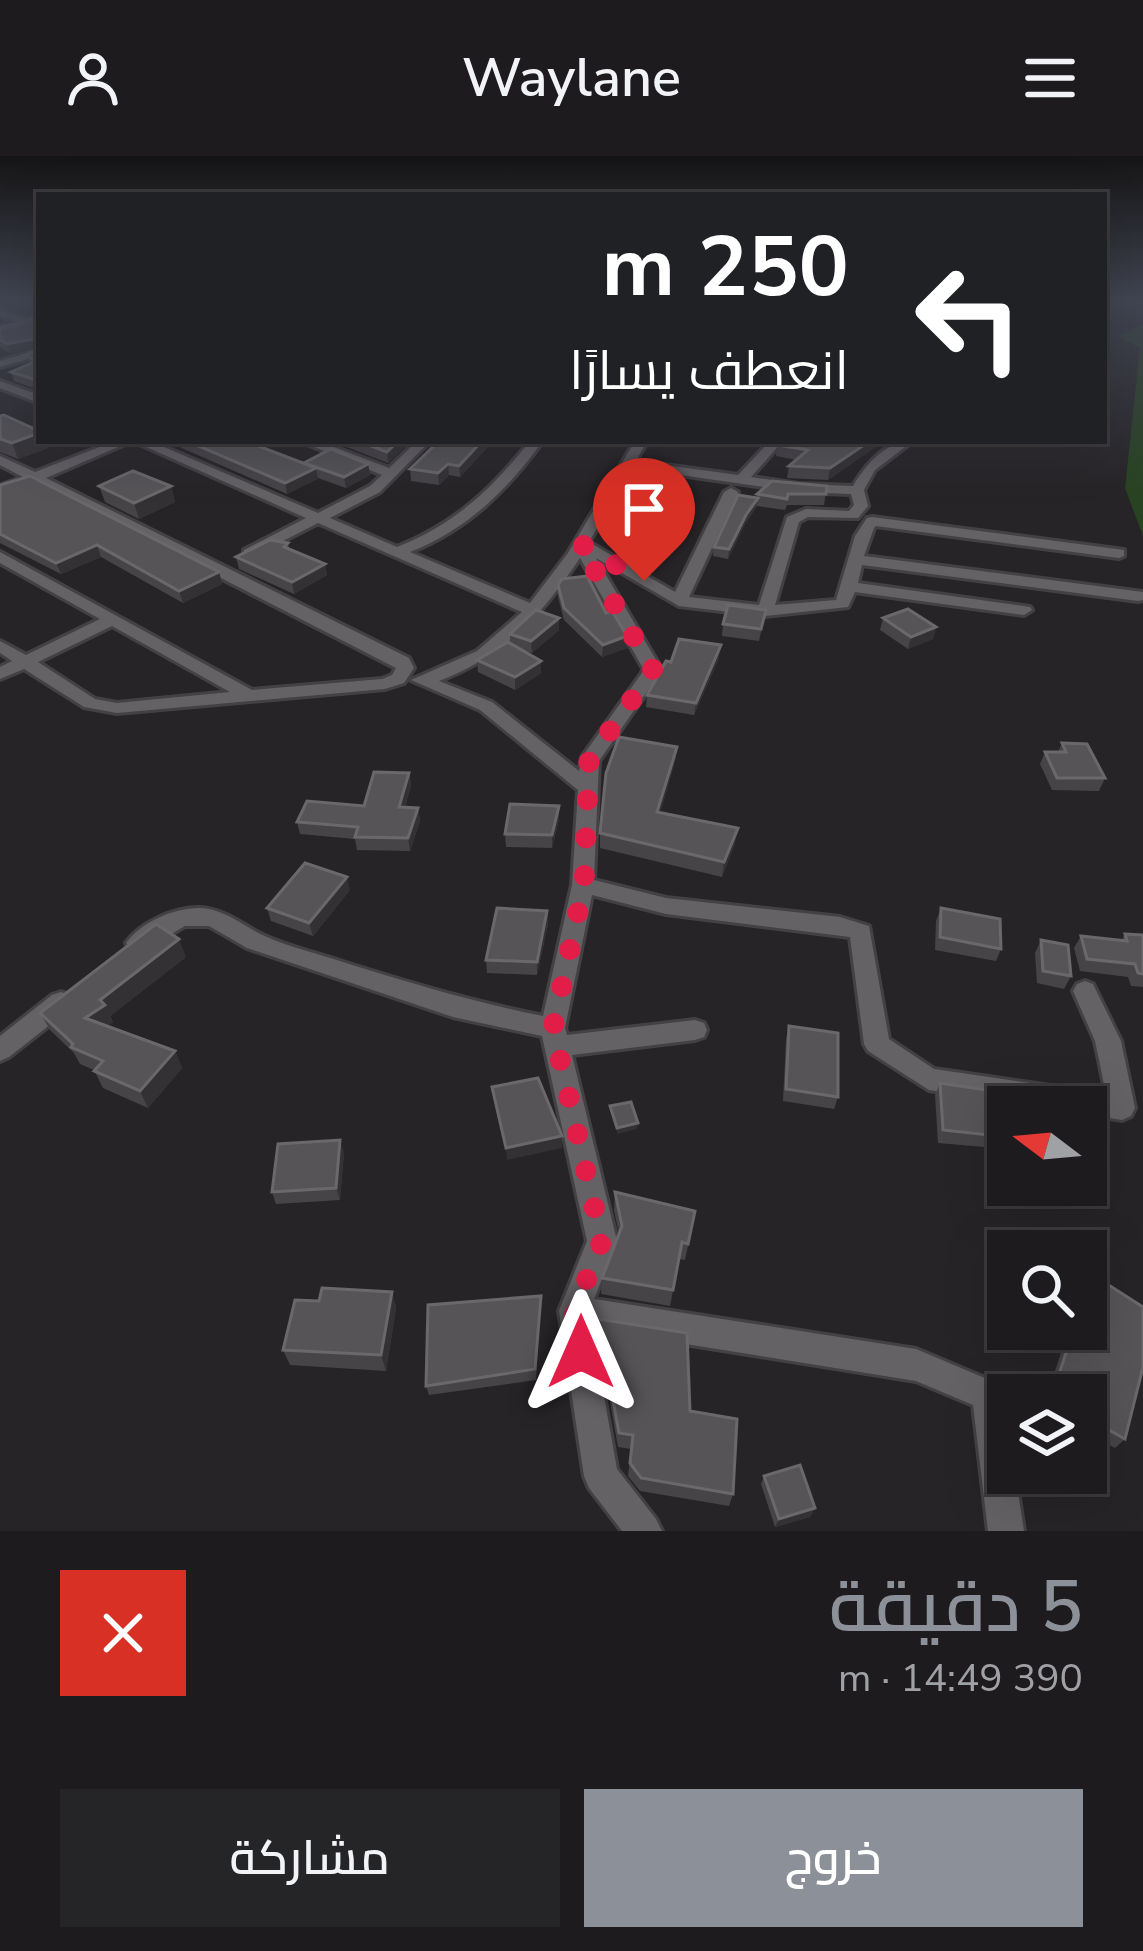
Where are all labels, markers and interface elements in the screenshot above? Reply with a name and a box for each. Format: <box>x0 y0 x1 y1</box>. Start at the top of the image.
text: Waylane <box>462 41 681 115</box>
icon: person <box>60 45 126 111</box>
icon: menu <box>1017 45 1083 111</box>
text: 250 m <box>601 210 849 325</box>
icon: left <box>891 240 1047 396</box>
text: انعطف يسارًا <box>569 334 849 408</box>
pin <box>593 458 695 581</box>
icon: arrive <box>611 476 677 542</box>
north arrow <box>987 1086 1107 1206</box>
map controls <box>987 1086 1107 1494</box>
button: search <box>987 1230 1107 1350</box>
position arrow <box>518 1289 644 1415</box>
button: layers <box>987 1374 1107 1494</box>
text: 5 دقيقة <box>829 1558 1083 1656</box>
button: close <box>60 1570 186 1696</box>
text: 390 m · 14:49 <box>838 1652 1083 1705</box>
button: مشاركة <box>60 1789 560 1927</box>
button: خروج <box>584 1789 1083 1927</box>

